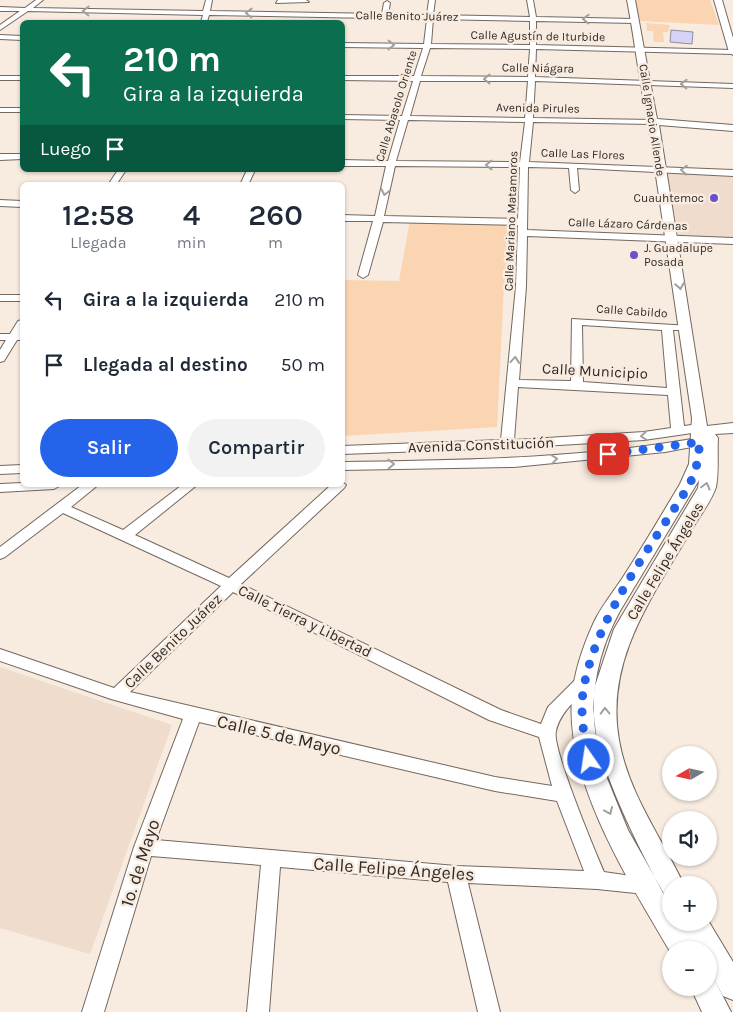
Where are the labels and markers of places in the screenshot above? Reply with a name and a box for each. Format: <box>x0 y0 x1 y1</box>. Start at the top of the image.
place label: Cuauhtemoc <box>634 191 704 205</box>
marker: Cuauhtemoc <box>708 192 720 204</box>
place label: J. Guadalupe Posada <box>644 241 713 269</box>
marker: J. Guadalupe Posada <box>628 249 640 261</box>
pin <box>587 433 629 475</box>

